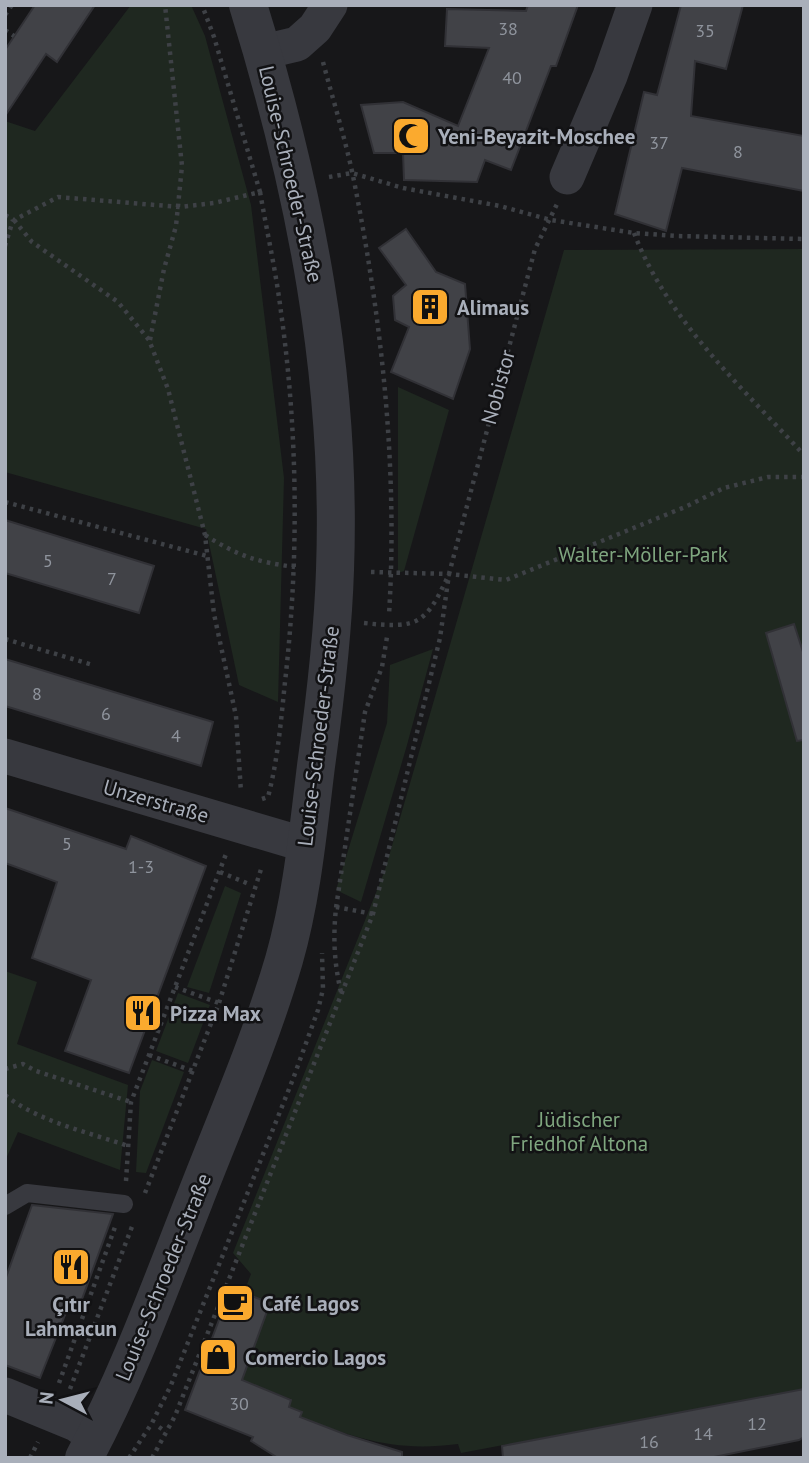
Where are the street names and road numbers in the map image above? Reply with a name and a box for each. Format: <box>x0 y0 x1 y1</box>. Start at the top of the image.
street label: Louise-Schroeder-Straße <box>253 63 329 285</box>
street label: Nobistor <box>475 347 521 427</box>
street label: Louise-Schroeder-Straße <box>291 624 345 848</box>
street label: Unzerstraße <box>100 773 212 829</box>
street label: Louise-Schroeder-Straße <box>109 1169 217 1385</box>

